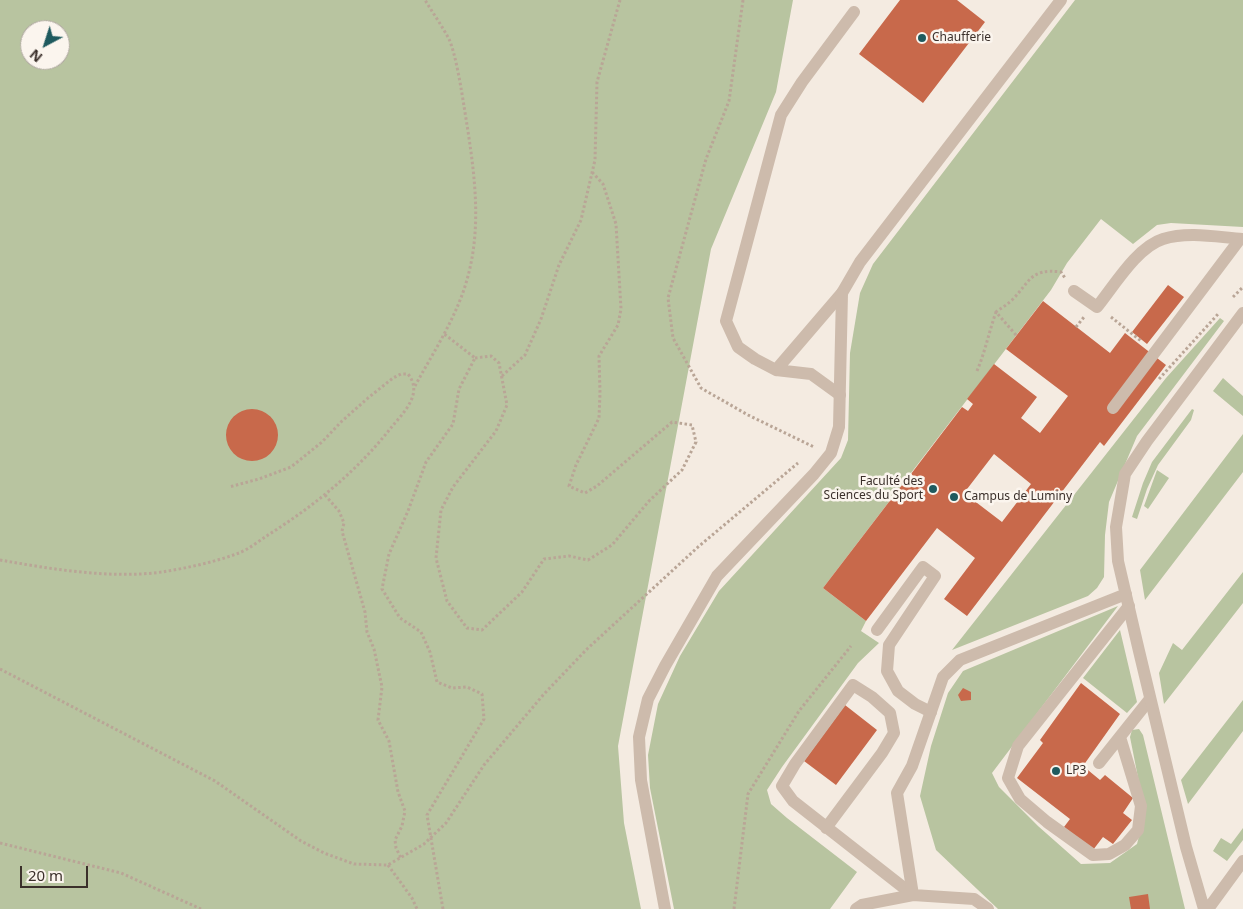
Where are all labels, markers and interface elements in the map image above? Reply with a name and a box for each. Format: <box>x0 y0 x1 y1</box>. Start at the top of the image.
north arrow <box>20 20 70 70</box>
place label: Chaufferie <box>932 31 991 45</box>
marker: Chaufferie <box>916 32 928 44</box>
text: N <box>25 45 46 67</box>
place label: Faculté des Sciences du Sport <box>824 475 923 503</box>
marker: Faculté des Sciences du Sport <box>927 483 939 495</box>
place label: Campus de Luminy <box>964 490 1072 504</box>
marker: Campus de Luminy <box>948 491 960 503</box>
place label: LP3 <box>1066 764 1086 778</box>
marker: LP3 <box>1050 765 1062 777</box>
scale bar <box>22 856 90 888</box>
text: 20 m <box>28 865 63 885</box>

